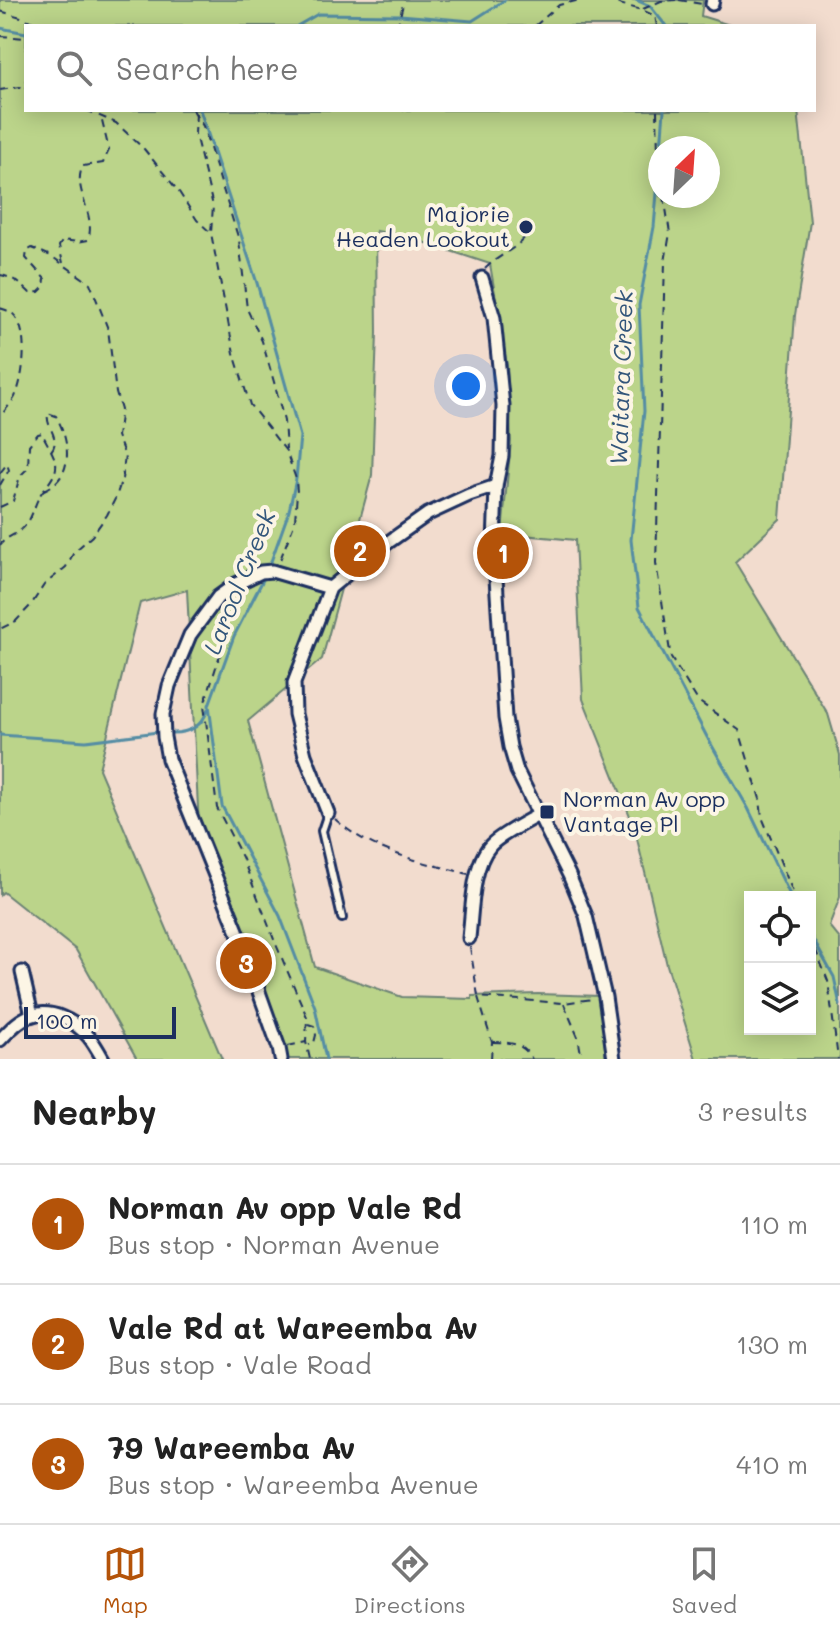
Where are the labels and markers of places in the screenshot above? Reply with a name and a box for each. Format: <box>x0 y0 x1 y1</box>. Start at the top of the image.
place label: Majorie Headen Lookout <box>336 199 510 253</box>
marker: Majorie Headen Lookout <box>517 218 535 236</box>
pin: 2 <box>334 521 386 581</box>
pin: 1 <box>477 523 529 583</box>
place label: Norman Av opp Vantage Pl <box>563 784 726 838</box>
marker: Norman Av opp Vantage Pl <box>538 803 556 821</box>
pin: 3 <box>220 933 272 993</box>

